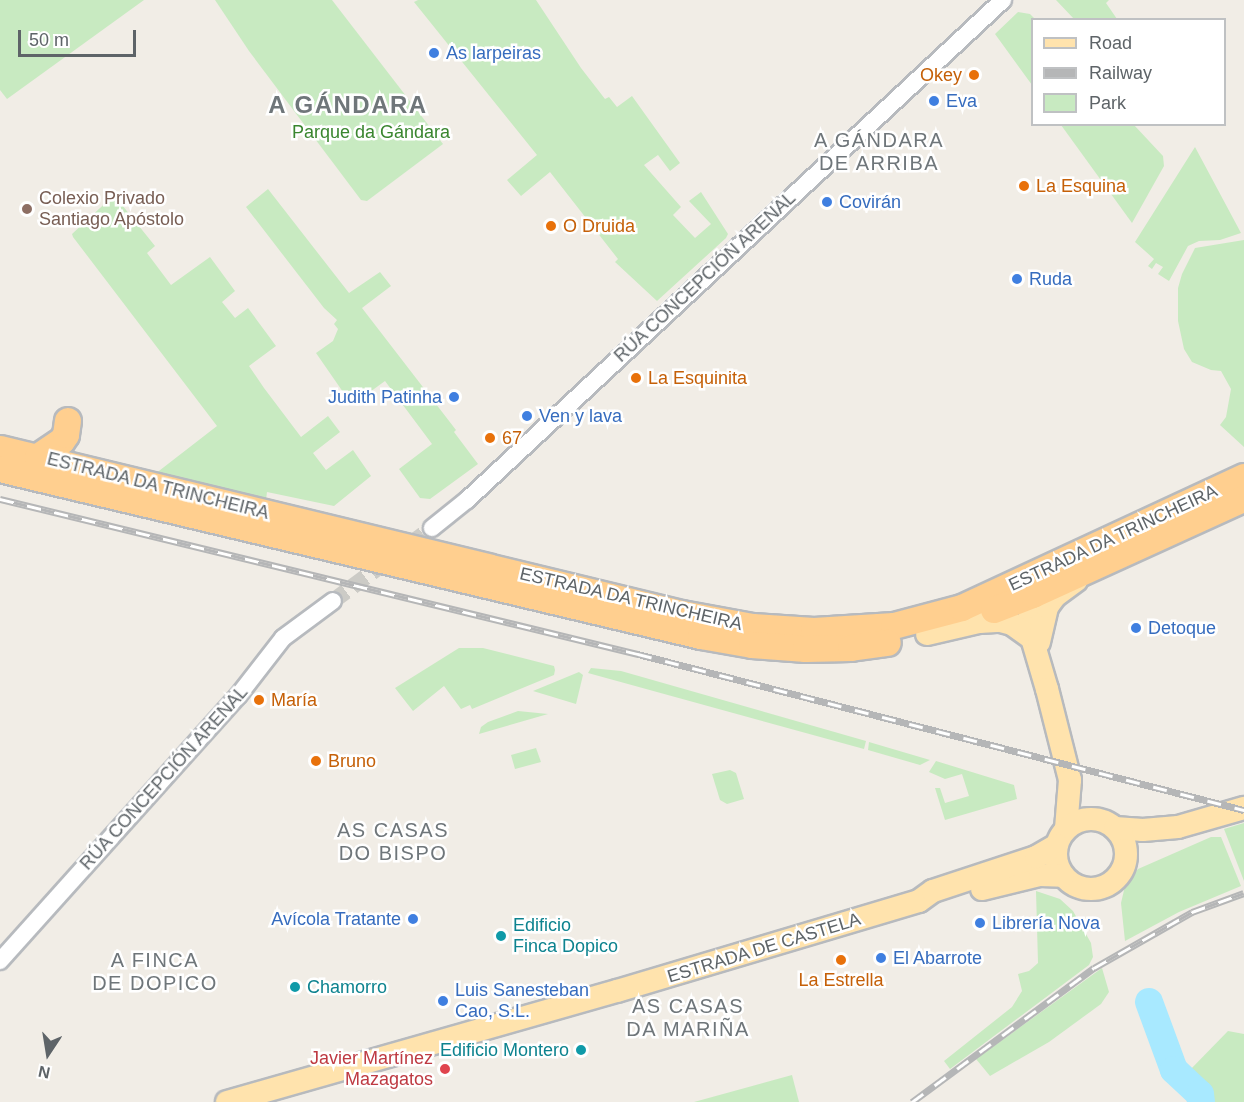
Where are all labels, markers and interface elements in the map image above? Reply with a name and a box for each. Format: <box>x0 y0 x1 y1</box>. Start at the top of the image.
scale bar <box>21 18 140 56</box>
legend <box>1031 18 1226 126</box>
text: 50 m <box>29 30 69 50</box>
text: Road <box>1089 33 1132 53</box>
place label: As larpeiras <box>446 42 541 64</box>
marker: As larpeiras <box>427 46 441 60</box>
text: Railway <box>1089 63 1152 83</box>
place label: Okey <box>920 64 962 86</box>
marker: Okey <box>967 68 981 82</box>
place label: Eva <box>946 90 977 112</box>
district label: A GÁNDARA <box>268 91 428 119</box>
text: Park <box>1089 93 1126 113</box>
marker: Eva <box>927 94 941 108</box>
park label: Parque da Gándara <box>292 121 450 143</box>
district label: A GÁNDARA DE ARRIBA <box>813 128 945 175</box>
place label: La Esquina <box>1036 175 1126 197</box>
marker: La Esquina <box>1017 179 1031 193</box>
street label: RÚA CONCEPCIÓN ARENAL <box>609 187 801 367</box>
place label: Colexio Privado Santiago Apóstolo <box>39 188 185 230</box>
place label: Covirán <box>839 191 901 213</box>
marker: Covirán <box>820 195 834 209</box>
marker: Colexio Privado Santiago Apóstolo <box>20 202 34 216</box>
place label: O Druida <box>563 215 635 237</box>
marker: O Druida <box>544 219 558 233</box>
place label: Ruda <box>1029 268 1072 290</box>
marker: Ruda <box>1010 272 1024 286</box>
place label: La Esquinita <box>648 367 747 389</box>
marker: La Esquinita <box>629 371 643 385</box>
place label: Judith Patinha <box>328 386 442 408</box>
marker: Judith Patinha <box>447 390 461 404</box>
place label: Ven y lava <box>539 405 622 427</box>
marker: Ven y lava <box>520 409 534 423</box>
place label: 67 <box>502 427 522 449</box>
marker: 67 <box>483 431 497 445</box>
street label: ESTRADA DA TRINCHEIRA <box>44 448 272 524</box>
street label: ESTRADA DA TRINCHEIRA <box>1004 480 1222 596</box>
street label: ESTRADA DA TRINCHEIRA <box>517 563 745 635</box>
place label: Detoque <box>1148 617 1216 639</box>
marker: Detoque <box>1129 621 1143 635</box>
street label: RÚA CONCEPCIÓN ARENAL <box>75 681 253 875</box>
place label: María <box>271 689 317 711</box>
marker: María <box>252 693 266 707</box>
place label: Bruno <box>328 750 376 772</box>
marker: Bruno <box>309 754 323 768</box>
district label: AS CASAS DO BISPO <box>337 819 449 866</box>
place label: Avícola Tratante <box>271 908 401 930</box>
street label: ESTRADA DE CASTELA <box>664 908 864 988</box>
marker: Avícola Tratante <box>406 912 420 926</box>
place label: Librería Nova <box>992 912 1100 934</box>
place label: Edificio Finca Dopico <box>513 915 618 958</box>
marker: Librería Nova <box>973 916 987 930</box>
marker: Edificio Finca Dopico <box>494 929 508 943</box>
place label: El Abarrote <box>893 947 983 969</box>
district label: A FINCA DE DOPICO <box>92 949 218 996</box>
marker: El Abarrote <box>874 951 888 965</box>
marker: La Estrella <box>834 953 848 967</box>
place label: La Estrella <box>798 969 884 991</box>
place label: Chamorro <box>307 976 387 998</box>
marker: Chamorro <box>288 980 302 994</box>
place label: Luis Sanesteban Cao, S.L. <box>455 980 589 1022</box>
marker: Luis Sanesteban Cao, S.L. <box>436 994 450 1008</box>
district label: AS CASAS DA MARIÑA <box>626 995 750 1042</box>
north arrow <box>18 1024 78 1084</box>
place label: Edificio Montero <box>440 1039 569 1061</box>
marker: Edificio Montero <box>574 1043 588 1057</box>
place label: Javier Martínez Mazagatos <box>310 1048 433 1090</box>
marker: Javier Martínez Mazagatos <box>438 1062 452 1076</box>
text: N <box>37 1063 52 1082</box>

